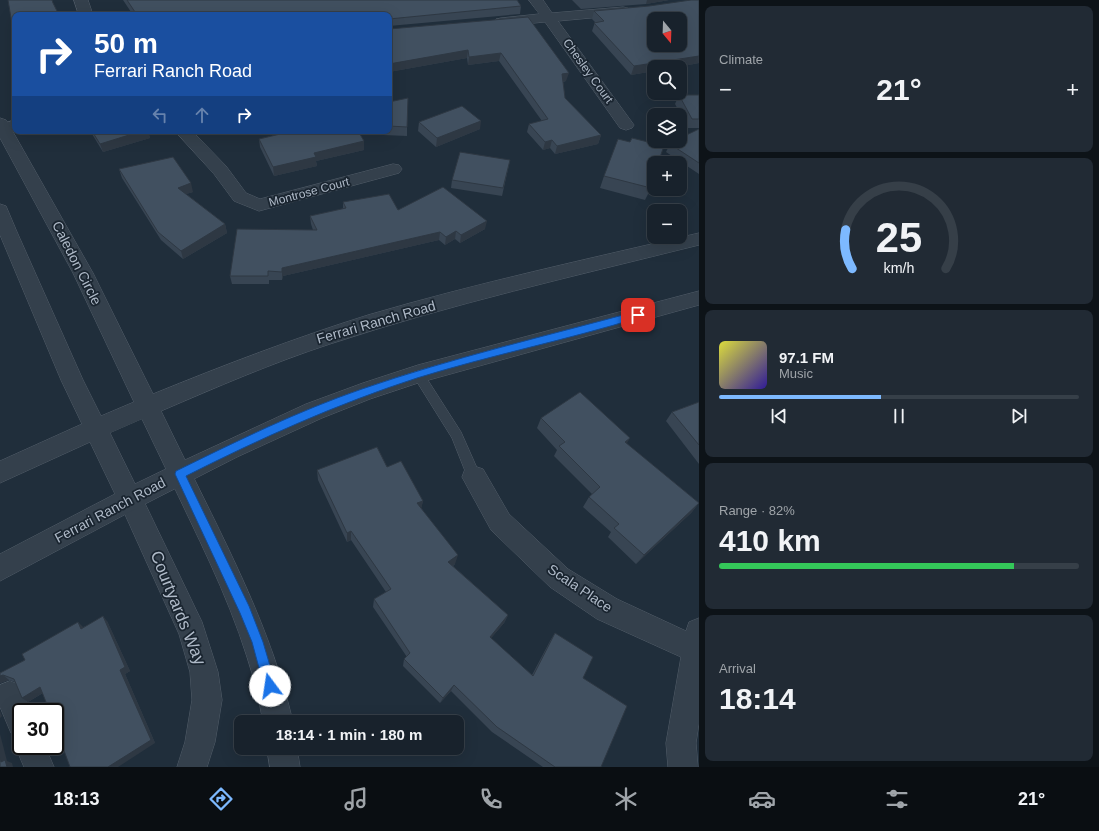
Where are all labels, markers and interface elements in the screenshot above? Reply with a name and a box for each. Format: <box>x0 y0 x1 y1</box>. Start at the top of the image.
north arrow <box>647 12 687 52</box>
map controls <box>647 12 687 244</box>
icon: right <box>28 28 80 80</box>
text: 50 m <box>94 28 158 59</box>
street label: Chesley Court <box>560 36 616 106</box>
text: Climate <box>719 52 763 67</box>
button: search <box>647 60 687 100</box>
text: Ferrari Ranch Road <box>94 61 252 81</box>
text: 21° <box>876 73 922 106</box>
text: − <box>719 77 732 102</box>
text: + <box>1066 77 1079 102</box>
icon: left <box>149 104 171 126</box>
icon: ahead <box>191 104 213 126</box>
icon: right <box>233 104 255 126</box>
button: layers <box>647 108 687 148</box>
button: + <box>647 156 687 196</box>
street label: Montrose Court <box>267 174 351 209</box>
button: − <box>647 204 687 244</box>
text: 25 <box>876 214 922 261</box>
street label: Caledon Circle <box>49 218 105 308</box>
text: km/h <box>884 260 915 276</box>
street label: Ferrari Ranch Road <box>315 297 437 347</box>
pin <box>621 298 655 332</box>
icon: arrive <box>627 304 649 326</box>
text: 97.1 FM <box>779 349 834 366</box>
text: Music <box>779 366 813 381</box>
icon: previous <box>768 405 790 427</box>
icon: pause <box>888 405 910 427</box>
icon: next <box>1008 405 1030 427</box>
street label: Ferrari Ranch Road <box>52 474 168 546</box>
text: Range · 82% <box>719 503 795 518</box>
text: 410 km <box>719 524 821 557</box>
street label: Courtyards Way <box>146 548 210 668</box>
street label: Scala Place <box>545 561 615 615</box>
text: Arrival <box>719 661 756 676</box>
position arrow <box>249 665 291 707</box>
text: 18:14 <box>719 682 796 715</box>
speed limit sign: 30 <box>12 703 64 755</box>
text: 18:14 · 1 min · 180 m <box>276 726 422 743</box>
icon: directions <box>207 785 235 813</box>
icon: music <box>342 785 370 813</box>
icon: phone <box>477 785 505 813</box>
icon: climate <box>612 785 640 813</box>
icon: car <box>748 785 776 813</box>
icon: filters <box>883 785 911 813</box>
text: 18:13 <box>54 789 100 809</box>
text: 21° <box>1018 789 1045 809</box>

